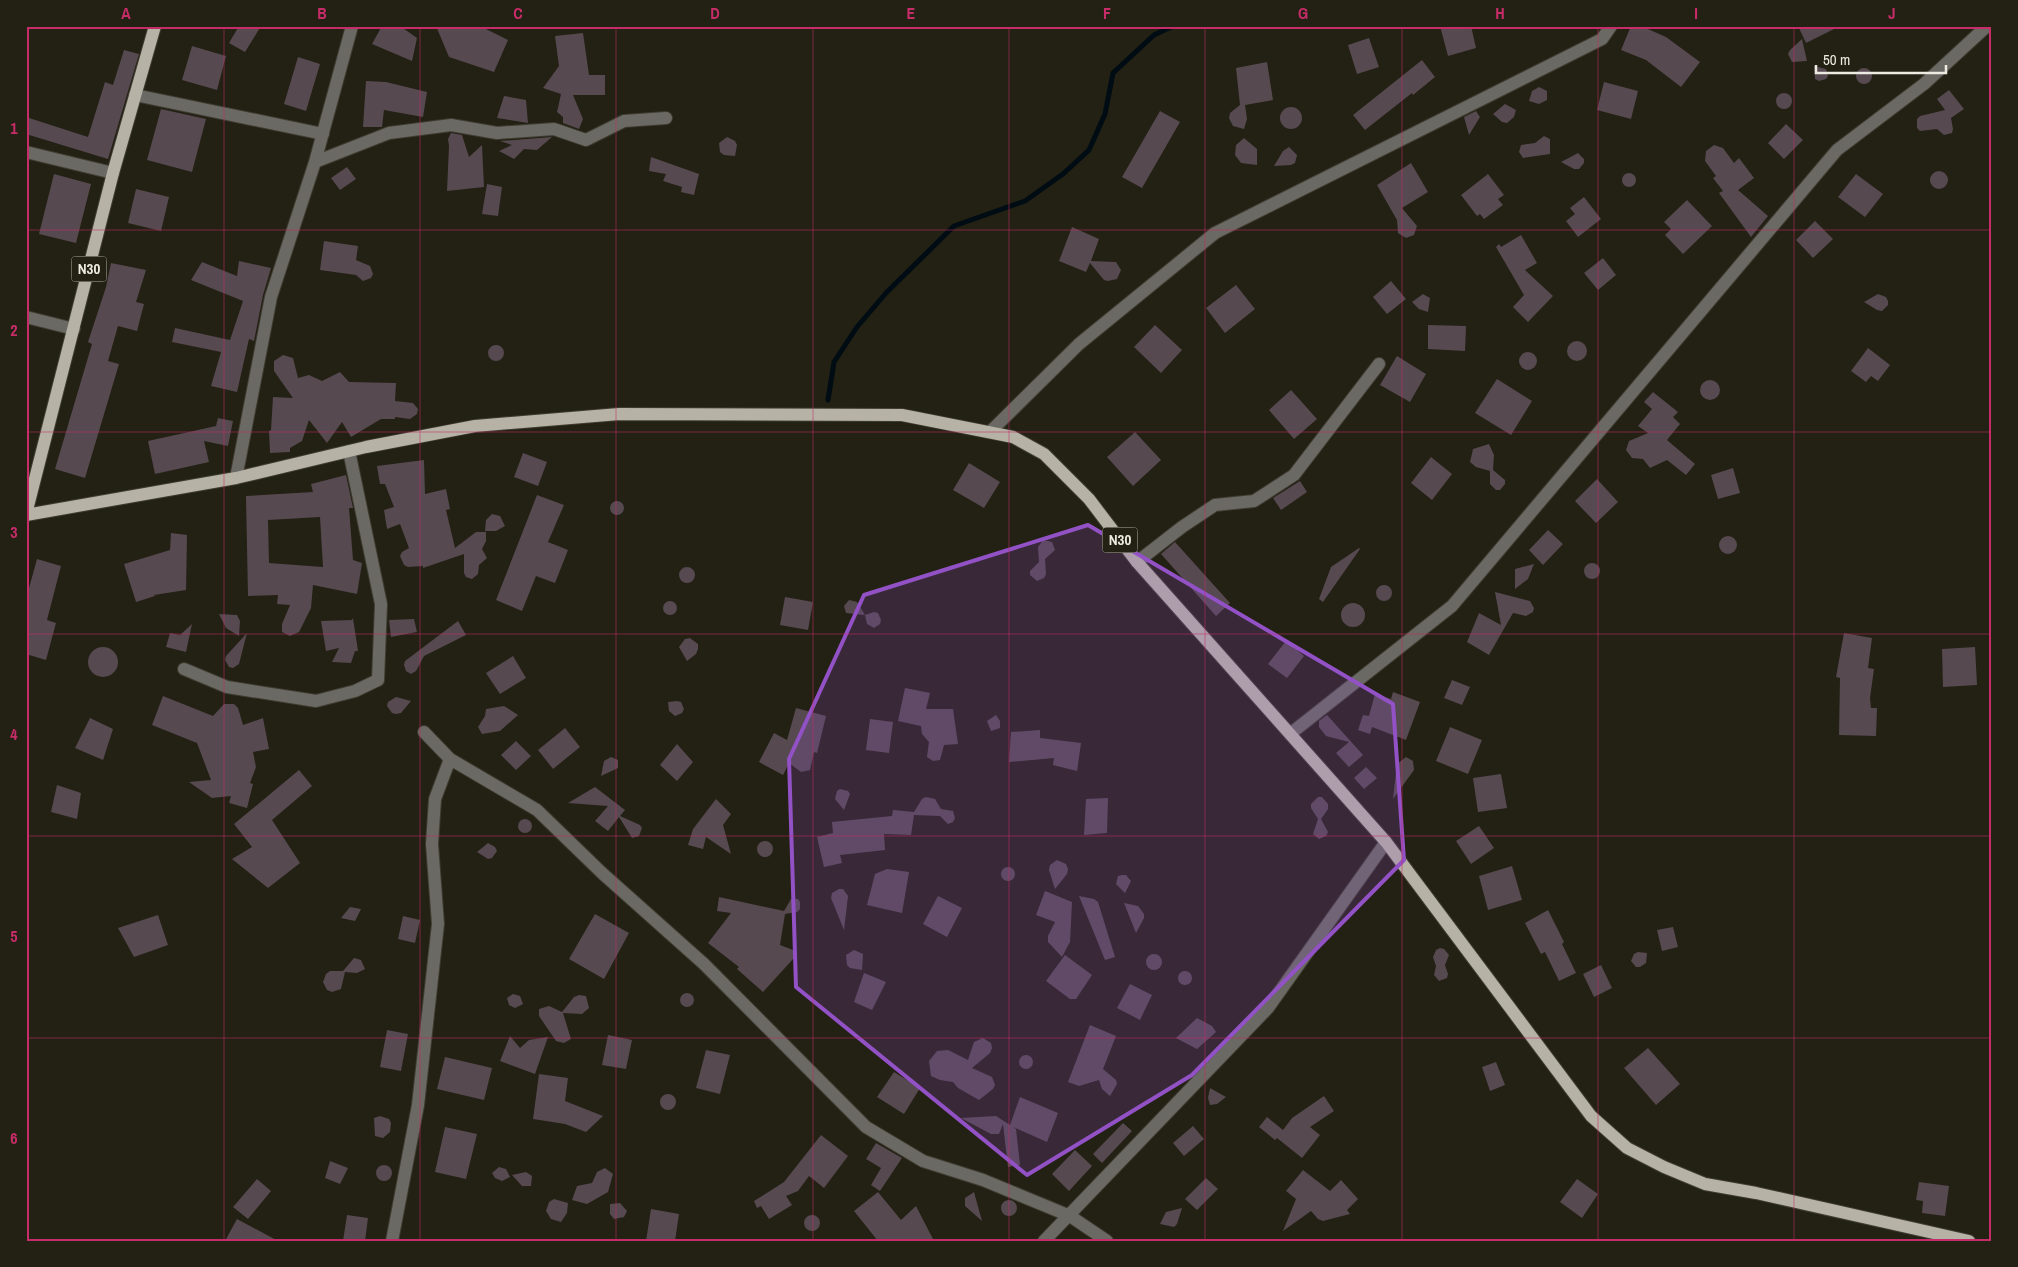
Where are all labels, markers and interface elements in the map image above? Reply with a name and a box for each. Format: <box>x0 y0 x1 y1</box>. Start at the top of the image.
text: A <box>121 2 131 24</box>
text: B <box>317 2 327 24</box>
text: C <box>513 2 523 24</box>
text: D <box>710 2 720 24</box>
text: E <box>907 2 916 24</box>
text: F <box>1103 2 1111 24</box>
text: G <box>1298 2 1308 24</box>
text: H <box>1495 2 1505 24</box>
text: I <box>1694 2 1698 24</box>
text: J <box>1888 2 1896 24</box>
scale bar <box>1816 42 1946 74</box>
text: 50 m <box>1823 49 1850 70</box>
text: 1 <box>10 117 18 139</box>
road number: N30 <box>72 256 106 282</box>
text: 2 <box>10 319 18 341</box>
text: 3 <box>10 521 18 543</box>
road number: N30 <box>1102 528 1138 552</box>
text: 4 <box>10 723 18 745</box>
text: 5 <box>10 925 18 947</box>
text: 6 <box>10 1127 18 1149</box>

